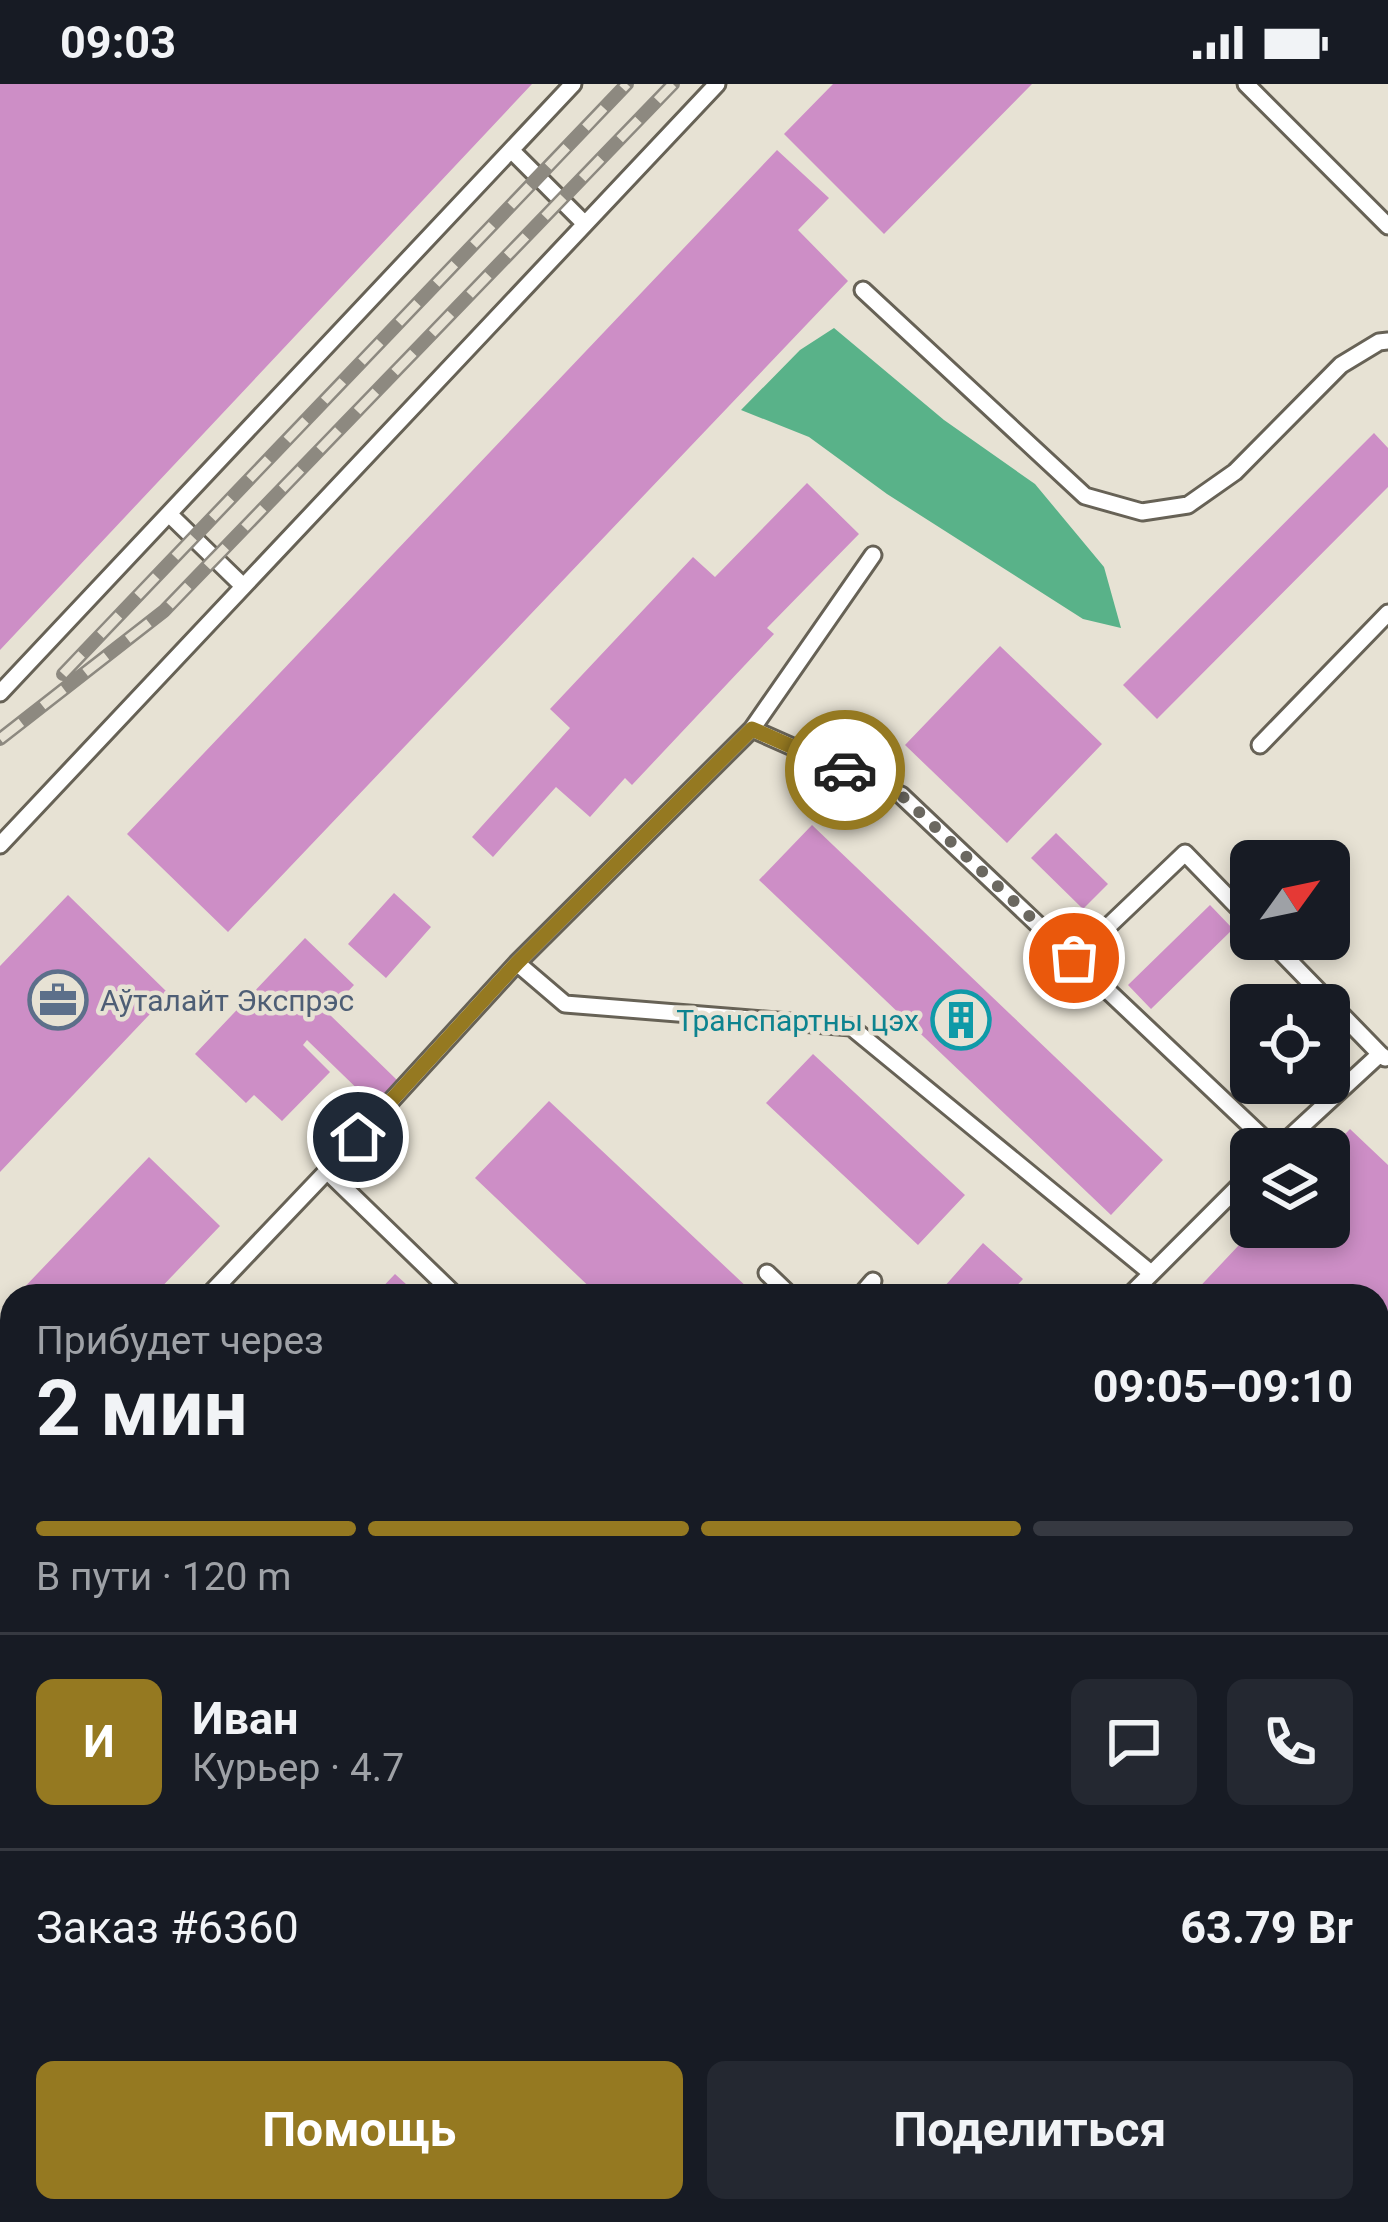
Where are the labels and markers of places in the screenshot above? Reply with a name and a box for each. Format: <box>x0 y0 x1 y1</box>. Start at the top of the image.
pin <box>1023 907 1125 1009</box>
office icon: Аўталайт Экспрэс <box>27 969 89 1031</box>
place label: Аўталайт Экспрэс <box>100 983 354 1018</box>
building icon: Транспартны цэх <box>930 989 992 1051</box>
place label: Транспартны цэх <box>676 1003 919 1038</box>
pin <box>307 1086 409 1188</box>

